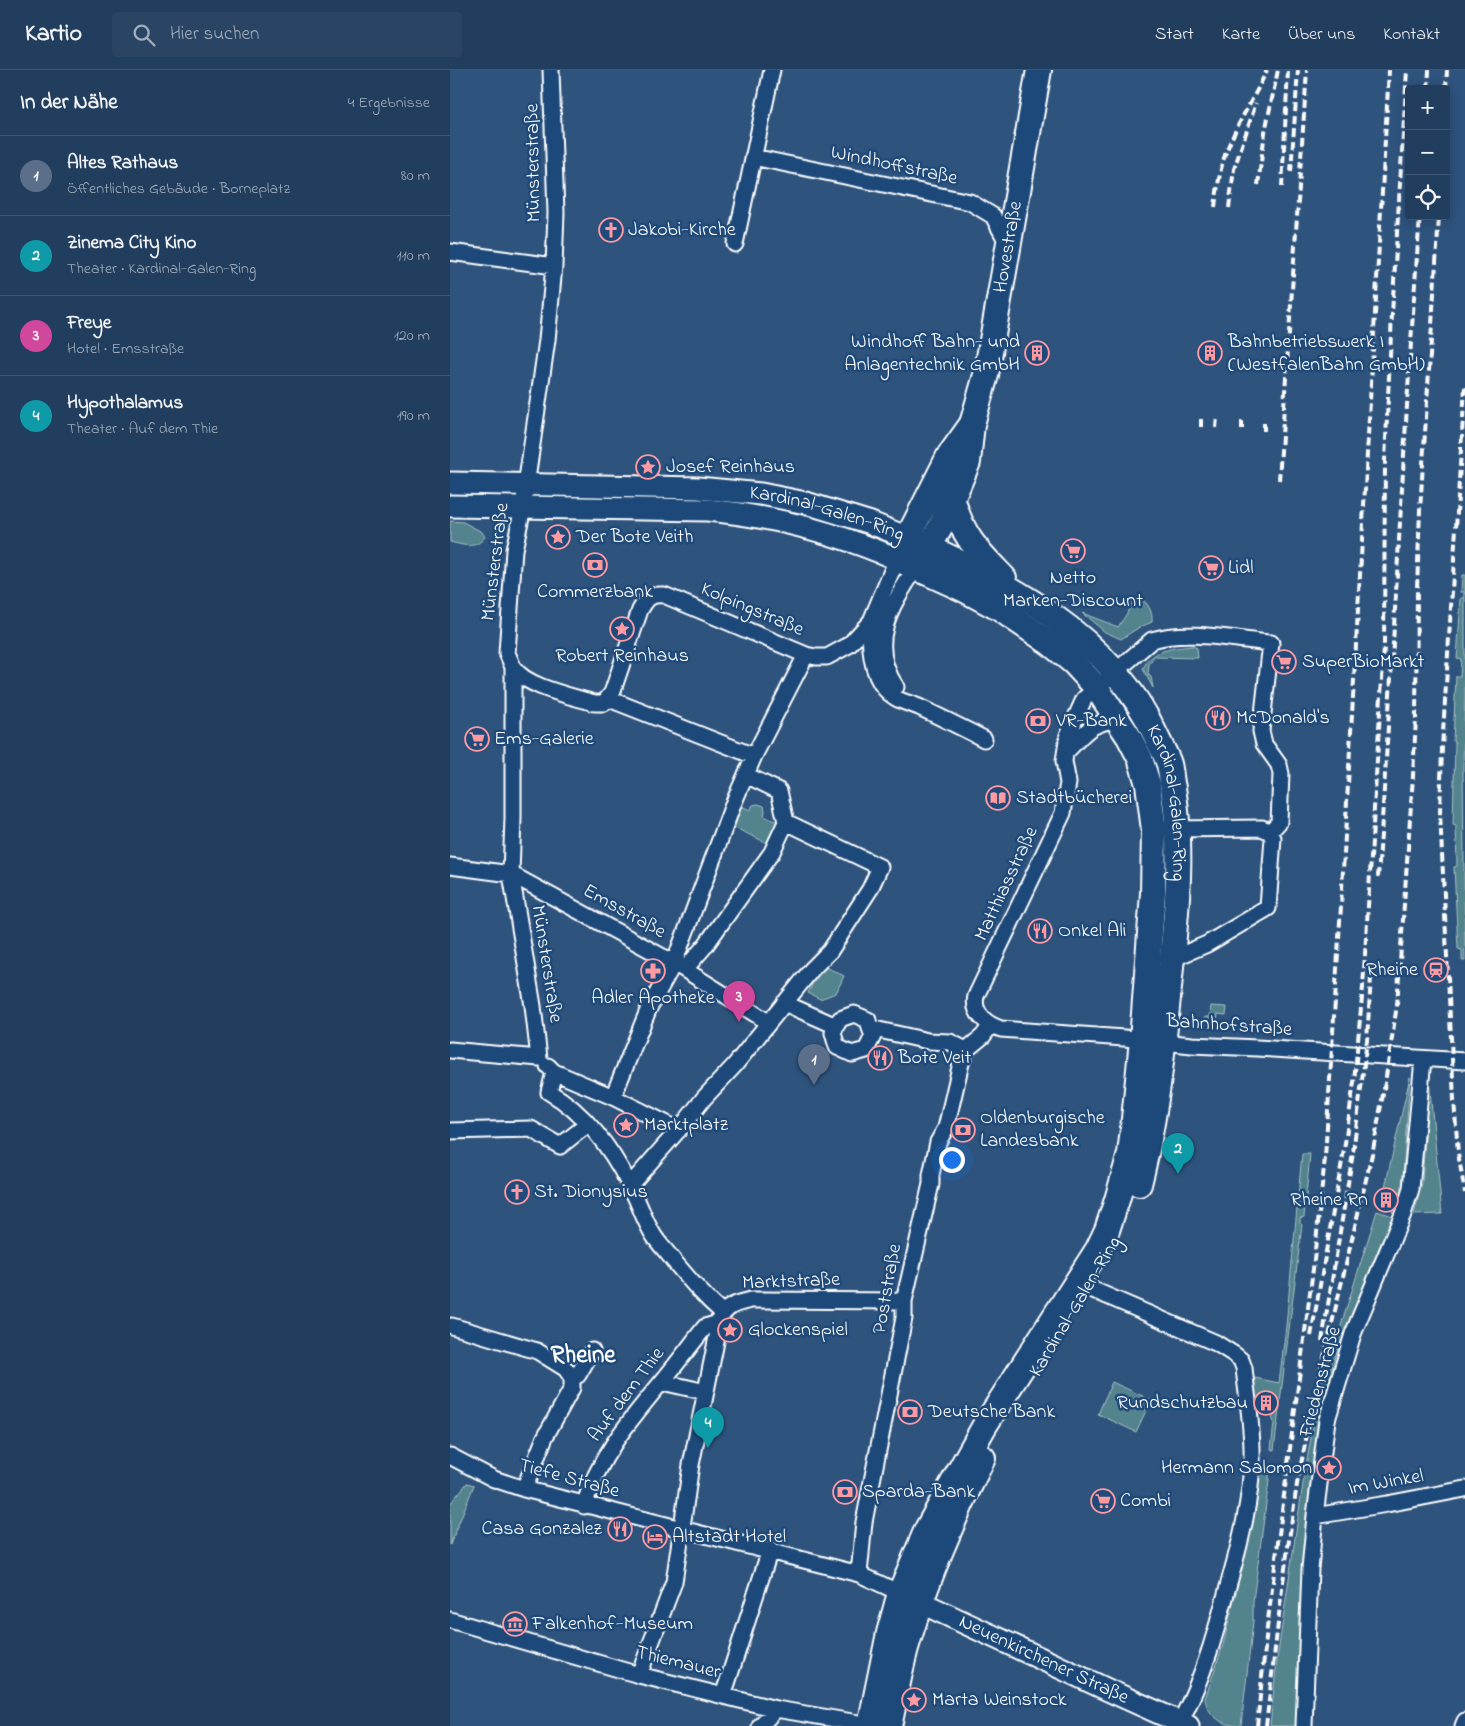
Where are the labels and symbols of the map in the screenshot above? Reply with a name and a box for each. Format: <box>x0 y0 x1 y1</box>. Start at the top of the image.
street label: Münsterstraße <box>518 103 550 223</box>
street label: Windhoffstraße <box>828 138 960 194</box>
street label: Hovestraße <box>986 199 1030 295</box>
place label: Jakobi-Kirche <box>628 216 736 245</box>
church icon: Jakobi-Kirche <box>598 217 624 243</box>
place label: Windhoff Bahn- und Anlagentechnik GmbH <box>844 328 1020 381</box>
place label: Bahnbetriebswerk I (WestfalenBahn GmbH) <box>1227 328 1425 380</box>
building icon: Windhoff Bahn- und Anlagentechnik GmbH <box>1024 340 1050 366</box>
building icon: Bahnbetriebswerk I (WestfalenBahn GmbH) <box>1197 340 1223 366</box>
place label: Josef Reinhaus <box>666 453 795 482</box>
place icon: Josef Reinhaus <box>635 454 661 480</box>
street label: Kardinal-Galen-Ring <box>748 479 909 550</box>
street label: Münsterstraße <box>474 501 518 623</box>
place label: Der Bote Veith <box>575 523 694 552</box>
place icon: Der Bote Veith <box>545 524 571 550</box>
supermarket icon: Netto Marken-Discount <box>1060 538 1086 564</box>
bank icon: Commerzbank <box>582 552 608 578</box>
place label: Lidl <box>1228 554 1254 583</box>
supermarket icon: Lidl <box>1198 555 1224 581</box>
place label: Netto Marken-Discount <box>1003 564 1143 616</box>
street label: Kolpingstraße <box>696 575 808 646</box>
place label: Commerzbank <box>537 578 653 607</box>
place icon: Robert Reinhaus <box>609 616 635 642</box>
place label: Robert Reinhaus <box>555 642 689 671</box>
place label: SuperBioMarkt <box>1302 648 1425 677</box>
supermarket icon: SuperBioMarkt <box>1271 649 1297 675</box>
place label: McDonald's <box>1236 704 1330 733</box>
restaurant icon: McDonald's <box>1205 705 1231 731</box>
place label: VR-Bank <box>1055 707 1127 736</box>
bank icon: VR-Bank <box>1025 708 1051 734</box>
street label: Kardinal-Galen-Ring <box>1138 720 1193 882</box>
place label: Ems-Galerie <box>494 725 594 754</box>
supermarket icon: Ems-Galerie <box>464 726 490 752</box>
place label: Stadtbücherei <box>1016 784 1132 813</box>
library icon: Stadtbücherei <box>985 785 1011 811</box>
street label: Matthiasstraße <box>968 822 1046 946</box>
street label: Emsstraße <box>577 877 671 947</box>
street label: Münsterstraße <box>522 903 570 1025</box>
place label: Onkel Ali <box>1058 917 1126 946</box>
restaurant icon: Onkel Ali <box>1027 918 1053 944</box>
place label: Rheine <box>1366 956 1418 985</box>
station icon: Rheine <box>1423 957 1449 983</box>
pharmacy icon: Adler Apotheke <box>640 958 666 984</box>
pin: 3 <box>723 981 755 1022</box>
place label: Adler Apotheke <box>591 984 715 1013</box>
street label: Bahnhofstraße <box>1164 1007 1293 1045</box>
pin: 1 <box>798 1044 830 1085</box>
place label: Bote Veit <box>897 1044 971 1073</box>
restaurant icon: Bote Veit <box>867 1045 893 1071</box>
place label: Oldenburgische Landesbank <box>980 1104 1105 1156</box>
place label: Marktplatz <box>644 1111 729 1140</box>
place icon: Marktplatz <box>613 1112 639 1138</box>
bank icon: Oldenburgische Landesbank <box>950 1117 976 1143</box>
pin: 2 <box>1162 1133 1194 1174</box>
your location <box>939 1147 965 1173</box>
place label: St. Dionysius <box>534 1178 648 1207</box>
church icon: St. Dionysius <box>504 1179 530 1205</box>
place label: Rheine Rn <box>1290 1186 1368 1215</box>
building icon: Rheine Rn <box>1373 1187 1399 1213</box>
street label: Kardinal-Galen-Ring <box>1022 1231 1130 1383</box>
street label: Poststraße <box>866 1242 910 1336</box>
street label: Marktstraße <box>742 1266 840 1298</box>
place label: Glockenspiel <box>748 1316 848 1345</box>
place icon: Glockenspiel <box>717 1317 743 1343</box>
street label: Friedenstraße <box>1292 1323 1350 1442</box>
district label: Rheine <box>551 1338 616 1374</box>
street label: Auf dem Thie <box>582 1341 672 1449</box>
place label: Rundschutzbau <box>1117 1389 1248 1418</box>
building icon: Rundschutzbau <box>1253 1390 1279 1416</box>
place label: Deutsche Bank <box>927 1398 1055 1427</box>
bank icon: Deutsche Bank <box>897 1399 923 1425</box>
pin: 4 <box>692 1407 724 1448</box>
street label: Tiefe Straße <box>515 1452 623 1506</box>
place label: Hermann Salomon <box>1161 1454 1312 1483</box>
place icon: Hermann Salomon <box>1316 1455 1342 1481</box>
street label: Im Winkel <box>1346 1462 1426 1504</box>
place label: Sparda-Bank <box>862 1478 975 1507</box>
bank icon: Sparda-Bank <box>832 1479 858 1505</box>
place label: Combi <box>1120 1487 1171 1516</box>
supermarket icon: Combi <box>1090 1488 1116 1514</box>
place label: Casa Gonzalez <box>482 1515 603 1544</box>
restaurant icon: Casa Gonzalez <box>607 1516 633 1542</box>
place label: Altstadt Hotel <box>672 1523 786 1552</box>
hotel icon: Altstadt Hotel <box>642 1524 668 1550</box>
street label: Neuenkirchener Straße <box>954 1608 1134 1712</box>
place label: Falkenhof-Museum <box>531 1610 693 1639</box>
museum icon: Falkenhof-Museum <box>502 1611 528 1637</box>
street label: Thiemauer <box>633 1638 724 1688</box>
place label: Marta Weinstock <box>932 1686 1067 1715</box>
place icon: Marta Weinstock <box>901 1687 927 1713</box>

